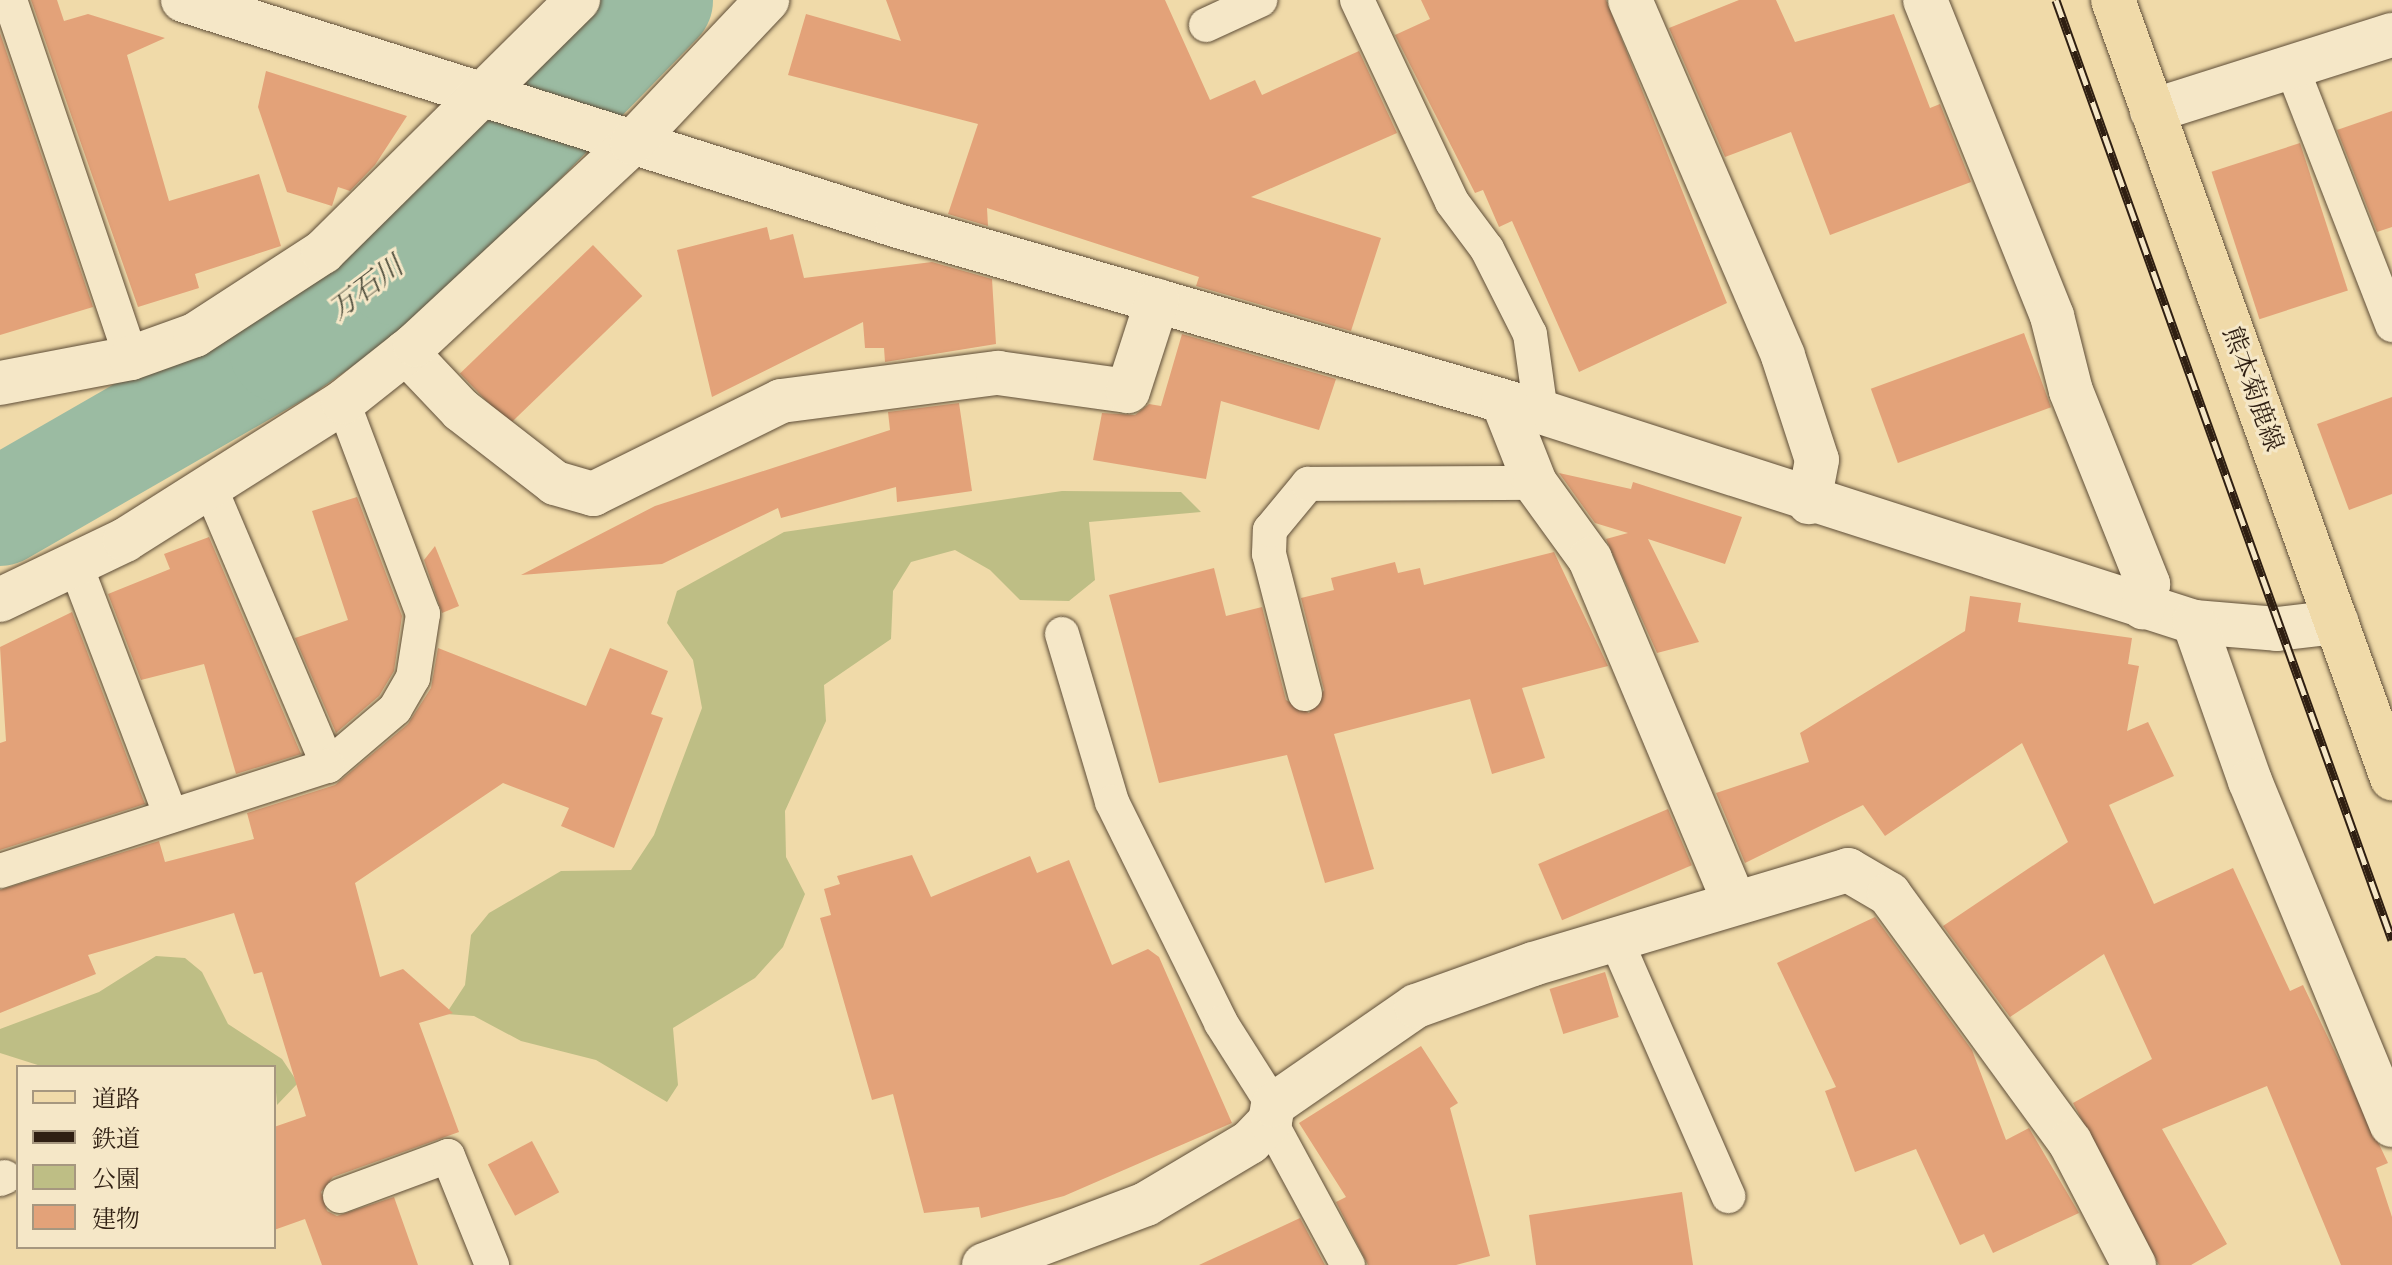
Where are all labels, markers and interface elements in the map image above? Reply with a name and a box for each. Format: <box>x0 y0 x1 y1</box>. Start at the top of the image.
water label: 万石川 <box>322 249 410 327</box>
street label: 熊本菊鹿線 <box>2216 323 2290 455</box>
legend <box>16 1065 276 1249</box>
text: 道路 <box>92 1083 140 1116</box>
text: 鉄道 <box>92 1123 140 1156</box>
text: 公園 <box>92 1163 140 1196</box>
text: 建物 <box>92 1203 140 1236</box>

